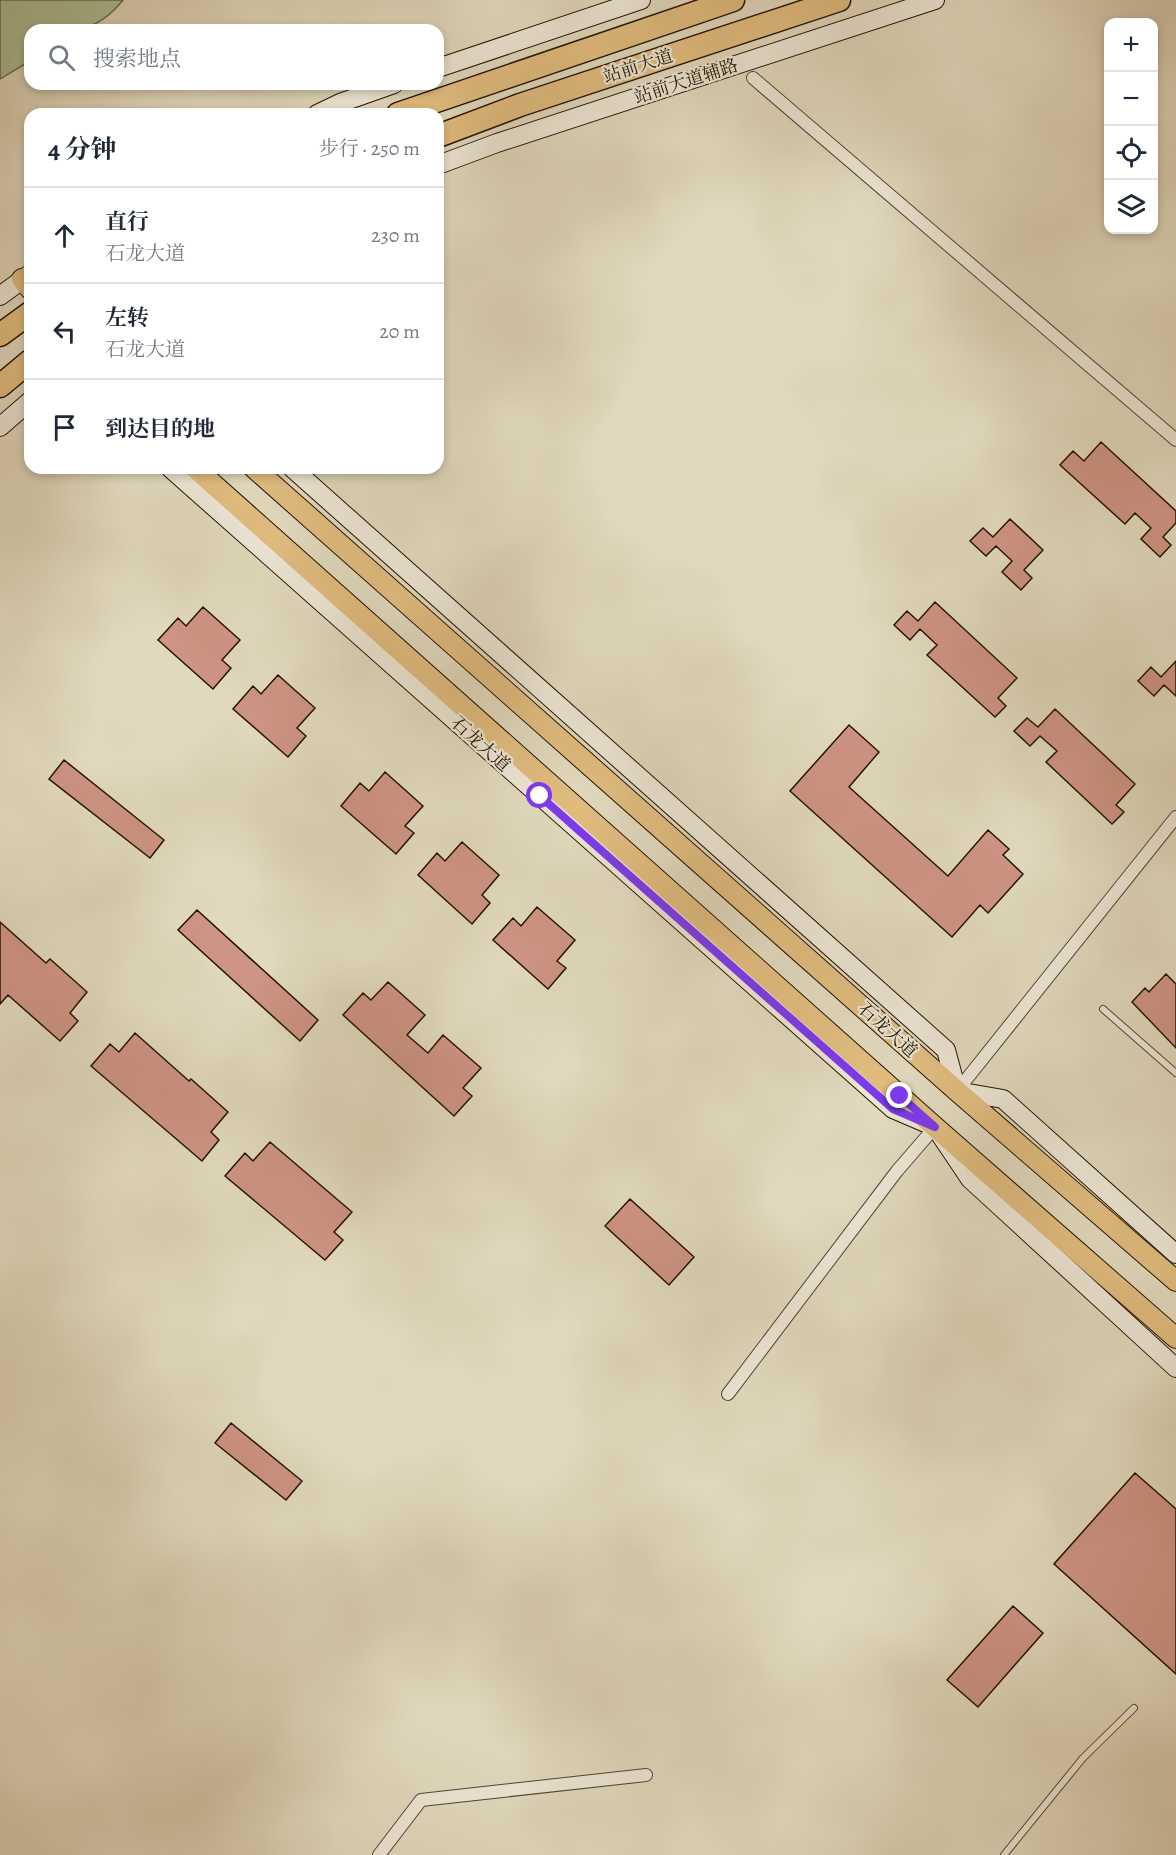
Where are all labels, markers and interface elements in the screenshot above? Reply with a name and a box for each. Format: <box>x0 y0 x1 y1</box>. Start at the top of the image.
map controls <box>1104 18 1158 234</box>
button: + <box>1104 18 1158 72</box>
search box <box>24 24 444 90</box>
icon: search <box>45 41 78 74</box>
street label: 站前大道 <box>600 43 676 89</box>
text: 搜索地点 <box>93 44 181 74</box>
street label: 站前大道辅路 <box>631 53 741 109</box>
button: − <box>1104 72 1158 126</box>
button: locate <box>1104 126 1158 180</box>
text: 4 分钟 <box>48 132 117 167</box>
text: 步行 · 250 m <box>319 135 420 162</box>
button: layers <box>1104 180 1158 234</box>
text: 直行 <box>105 207 149 237</box>
icon: ahead <box>48 219 81 252</box>
text: 230 m <box>371 222 420 249</box>
text: 石龙大道 <box>105 240 185 267</box>
text: 左转 <box>105 303 149 333</box>
icon: left <box>48 315 81 348</box>
text: 20 m <box>379 318 420 345</box>
text: 石龙大道 <box>105 336 185 363</box>
icon: arrive <box>48 411 81 444</box>
text: 到达目的地 <box>105 414 215 444</box>
street label: 石龙大道 <box>446 711 516 777</box>
route start <box>526 782 552 808</box>
street label: 石龙大道 <box>853 997 923 1063</box>
route end <box>886 1082 912 1108</box>

